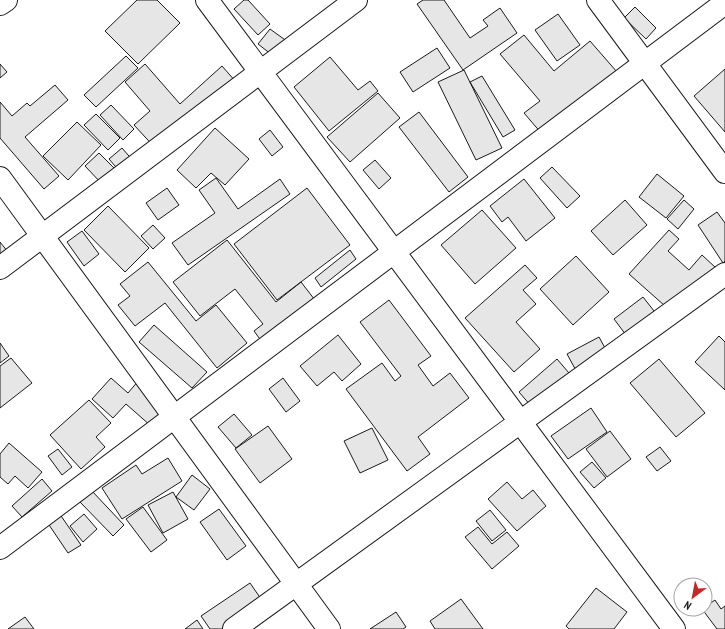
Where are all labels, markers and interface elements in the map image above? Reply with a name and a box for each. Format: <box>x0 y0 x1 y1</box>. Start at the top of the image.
north arrow <box>673 577 713 617</box>
text: N <box>681 598 694 613</box>

